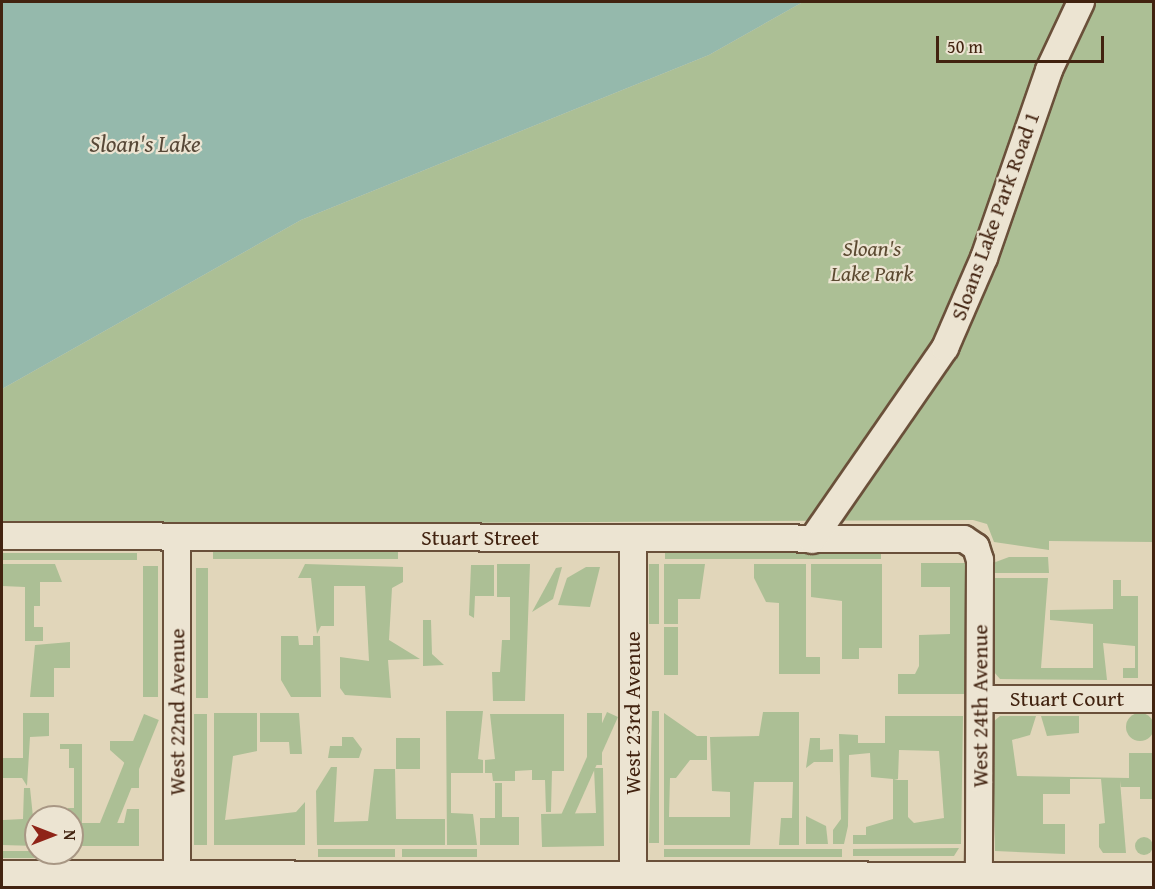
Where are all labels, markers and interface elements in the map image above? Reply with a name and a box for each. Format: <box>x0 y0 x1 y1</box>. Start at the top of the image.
scale bar <box>939 24 1107 62</box>
text: 50 m <box>947 33 983 60</box>
street label: Sloans Lake Park Road 1 <box>945 108 1045 324</box>
water label: Sloan's Lake <box>89 130 201 158</box>
park label: Sloan's Lake Park <box>831 235 913 286</box>
street label: Stuart Street <box>421 525 539 551</box>
street label: West 24th Avenue <box>967 624 993 788</box>
street label: West 22nd Avenue <box>164 628 190 796</box>
street label: West 23rd Avenue <box>620 631 646 795</box>
street label: Stuart Court <box>1010 686 1124 712</box>
north arrow <box>24 805 84 865</box>
text: N <box>58 830 82 840</box>

